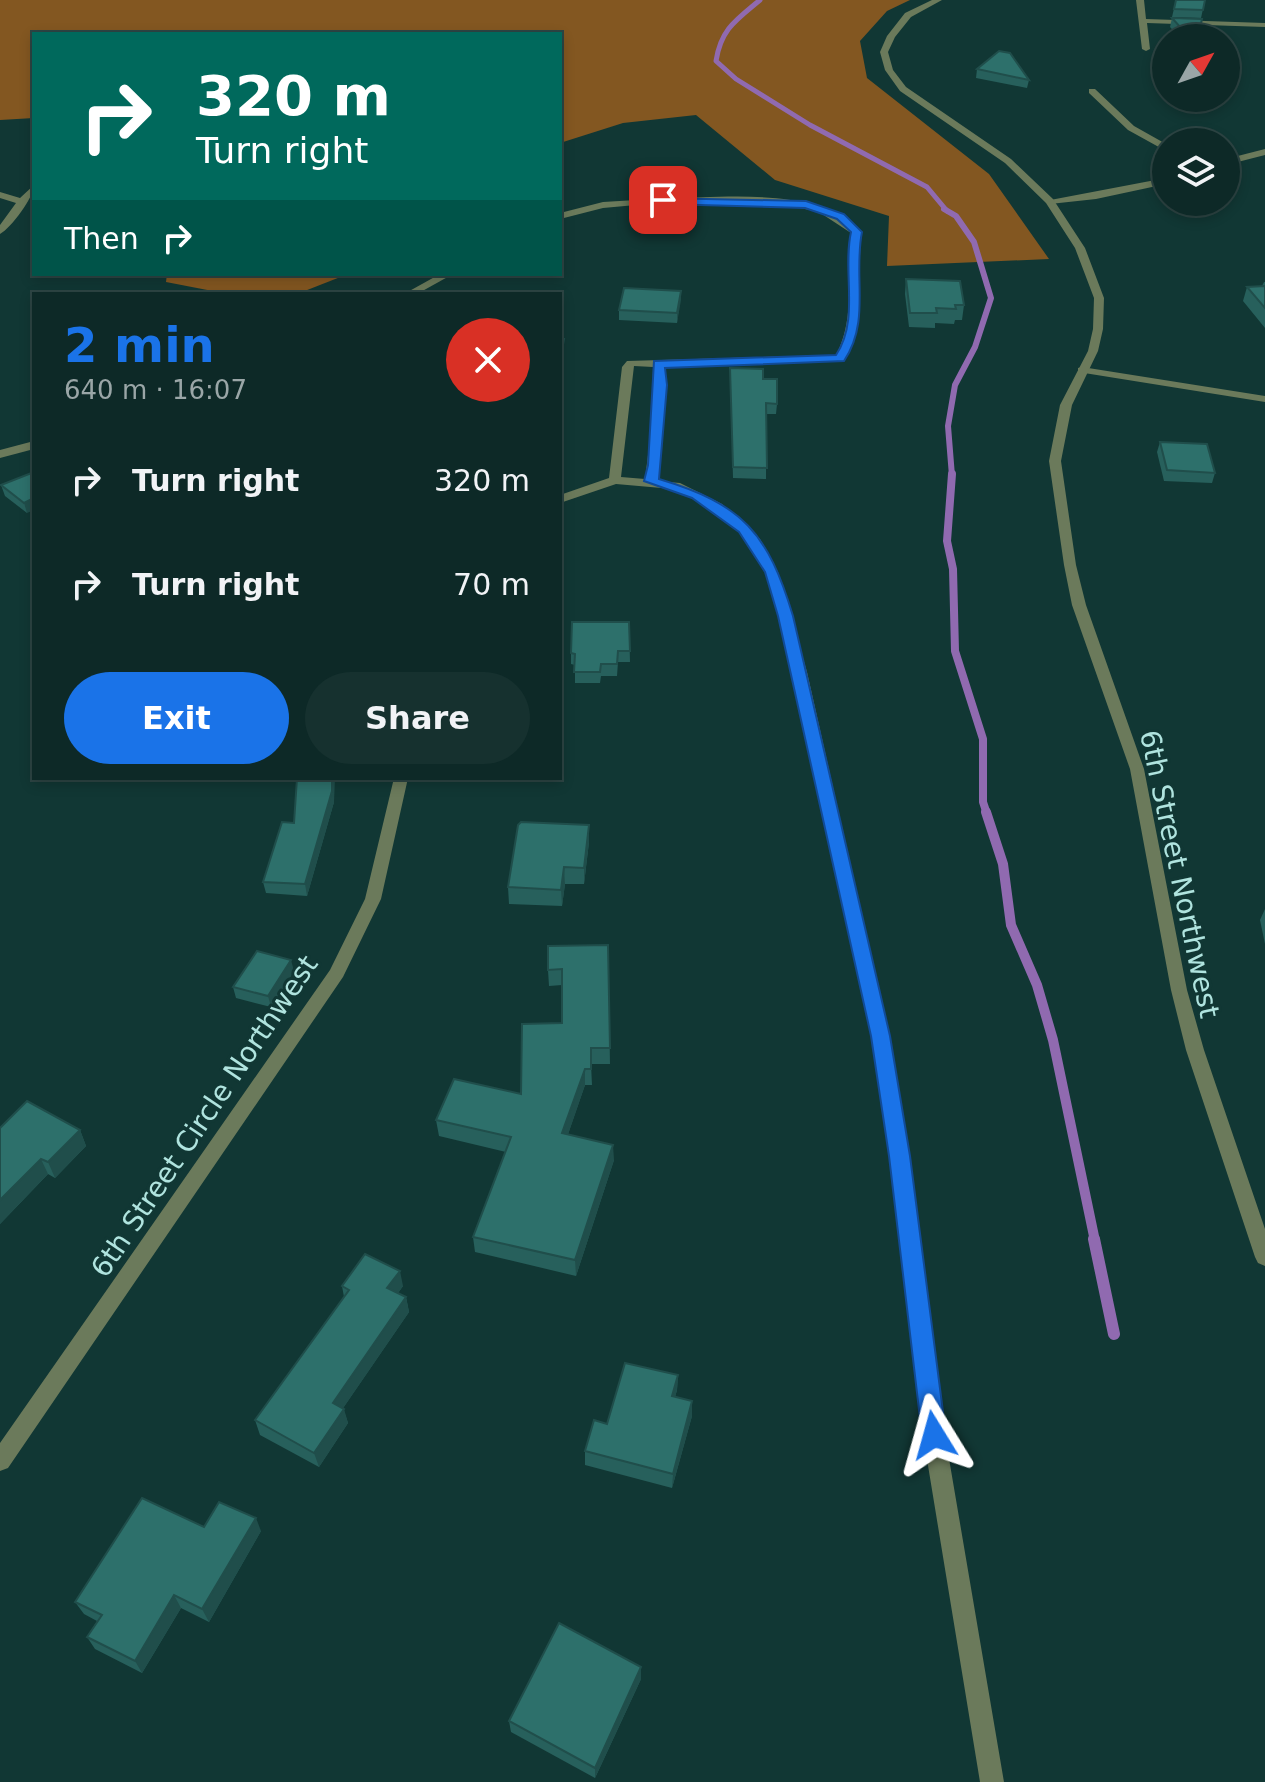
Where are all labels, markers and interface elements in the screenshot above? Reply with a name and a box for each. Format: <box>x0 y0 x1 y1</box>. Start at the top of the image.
north arrow <box>1152 24 1240 112</box>
map controls <box>1152 24 1240 216</box>
text: 320 m <box>196 63 391 128</box>
icon: right <box>64 64 168 168</box>
button: layers <box>1152 128 1240 216</box>
text: Turn right <box>196 130 368 171</box>
pin <box>629 166 697 234</box>
icon: arrive <box>641 178 685 222</box>
icon: right <box>155 216 199 260</box>
text: Then <box>64 221 139 256</box>
text: 2 min <box>64 317 215 373</box>
button: close <box>446 318 530 402</box>
text: 640 m · 16:07 <box>64 375 247 405</box>
icon: right <box>64 458 108 502</box>
text: Turn right <box>132 463 299 498</box>
text: 320 m <box>434 463 530 498</box>
icon: right <box>64 562 108 606</box>
text: Turn right <box>132 567 299 602</box>
text: 70 m <box>453 567 530 602</box>
button: Exit <box>64 672 289 764</box>
button: Share <box>305 672 530 764</box>
street label: 6th Street Northwest <box>1133 727 1226 1021</box>
street label: 6th Street Circle Northwest <box>84 949 325 1283</box>
position arrow <box>892 1393 976 1477</box>

